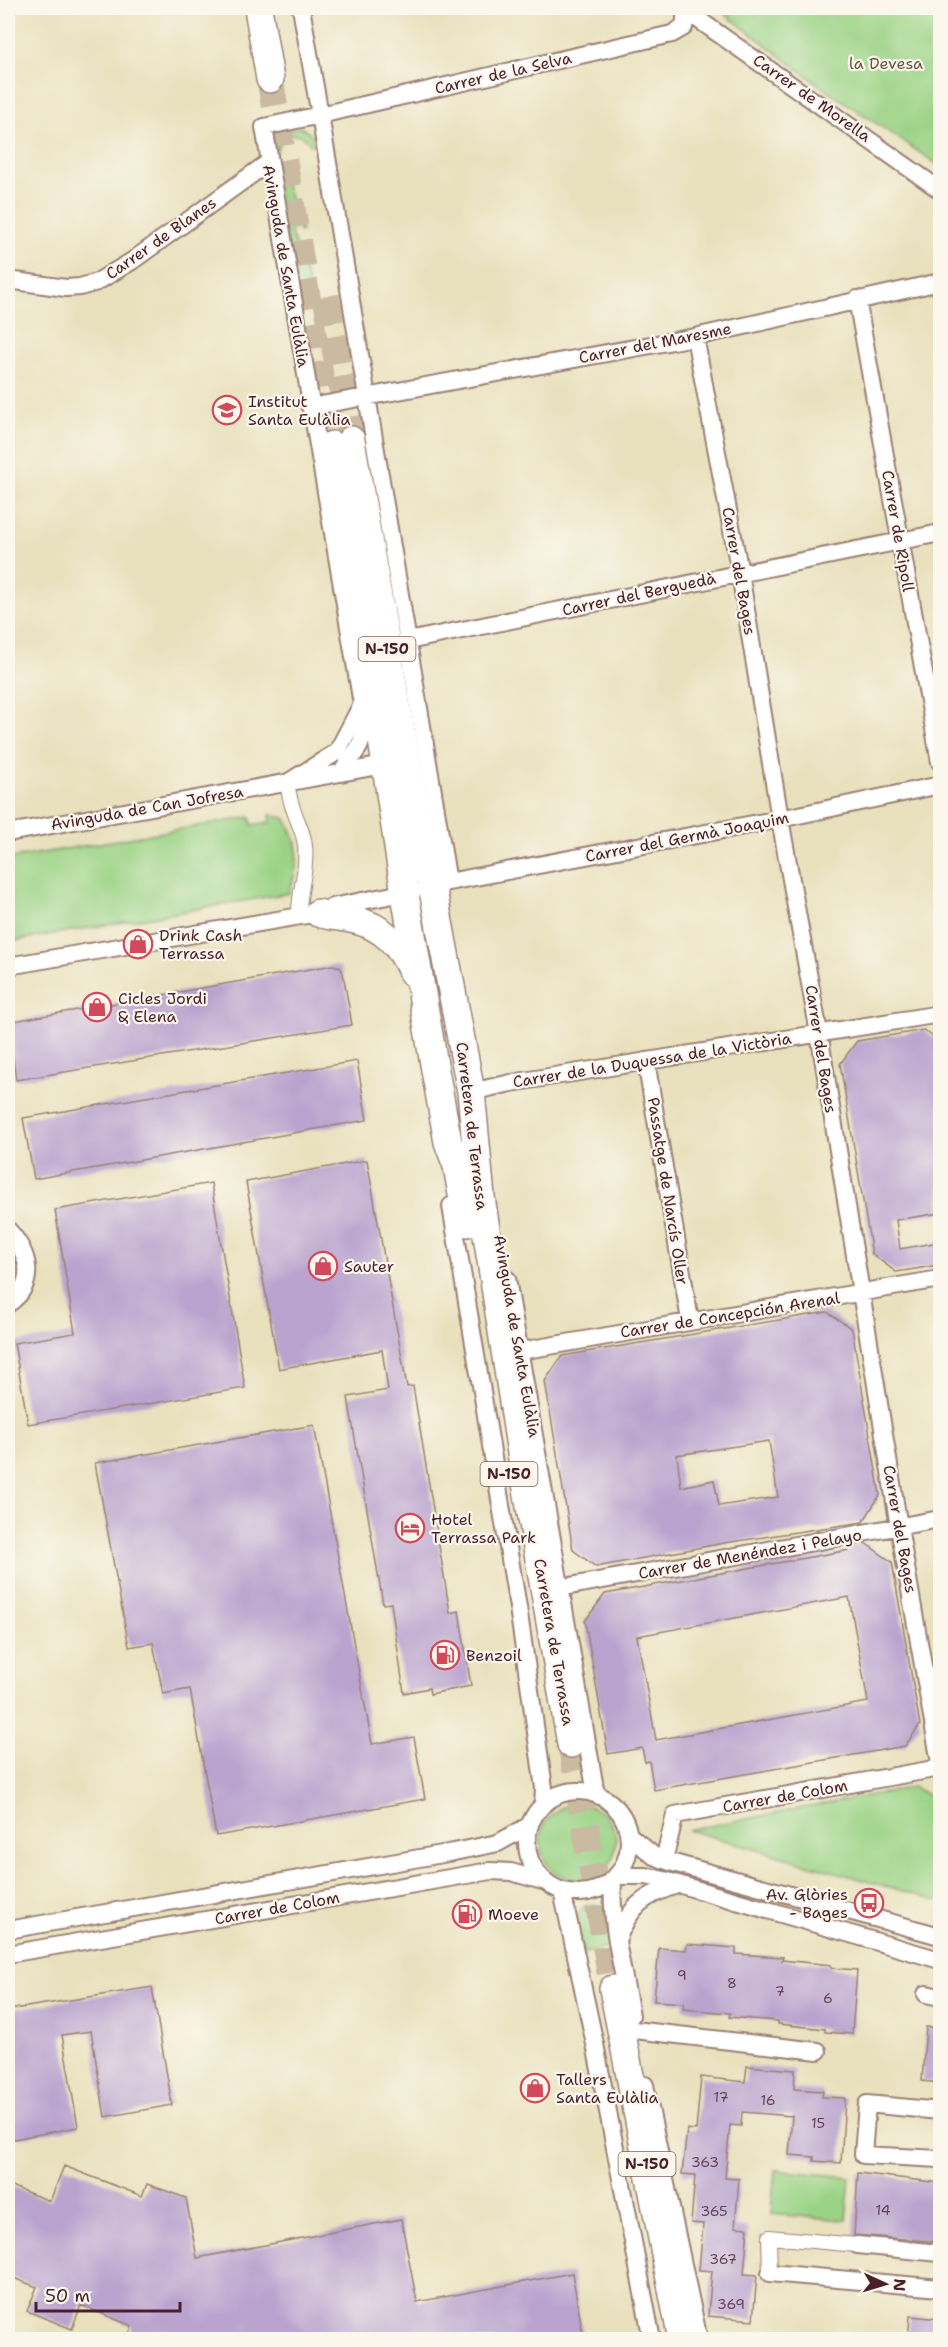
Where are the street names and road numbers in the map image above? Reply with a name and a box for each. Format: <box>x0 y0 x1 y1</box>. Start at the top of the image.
street label: Carrer de la Selva <box>433 47 574 99</box>
street label: Carrer de Morella <box>749 49 875 147</box>
street label: Avinguda de Santa Eulàlia <box>258 163 314 369</box>
street label: Carrer de Blanes <box>102 192 220 284</box>
street label: Carrer del Maresme <box>577 318 733 368</box>
street label: Carrer de Ripoll <box>877 469 919 594</box>
street label: Carrer del Bages <box>717 505 761 637</box>
street label: Carrer del Berguedà <box>560 567 718 621</box>
road number: N-150 <box>358 637 416 661</box>
street label: Avinguda de Can Jofresa <box>49 781 245 835</box>
street label: Carrer del Germà Joaquim <box>584 807 791 867</box>
street label: Carrer del Bages <box>800 983 842 1115</box>
street label: Carrer de la Duquessa de la Victòria <box>511 1028 793 1092</box>
street label: Carretera de Terrassa <box>451 1041 493 1211</box>
street label: Passatge de Narcís Oller <box>643 1096 693 1286</box>
street label: Avinguda de Santa Eulàlia <box>489 1233 545 1439</box>
street label: Carrer de Concepción Arenal <box>619 1287 842 1343</box>
road number: N-150 <box>480 1462 538 1486</box>
street label: Carrer del Bages <box>878 1463 922 1595</box>
street label: Carrer de Menéndez i Pelayo <box>637 1524 863 1584</box>
street label: Carretera de Terrassa <box>529 1557 579 1727</box>
street label: Carrer de Colom <box>721 1775 849 1817</box>
street label: Carrer de Colom <box>213 1887 341 1929</box>
road number: N-150 <box>618 2152 676 2176</box>

